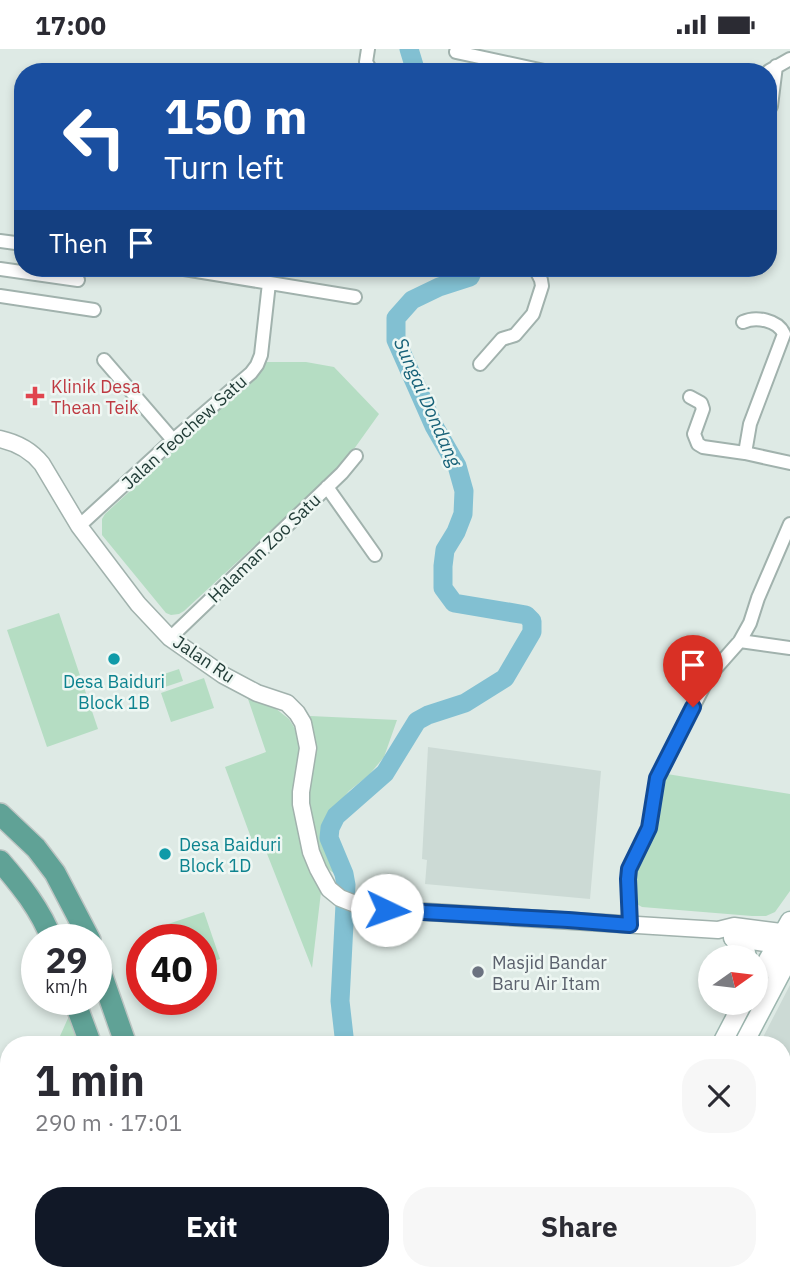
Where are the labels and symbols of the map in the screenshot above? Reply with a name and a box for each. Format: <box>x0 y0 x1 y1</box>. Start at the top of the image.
water label: Sungai Dondang <box>389 334 468 471</box>
street label: Jalan Teochew Satu <box>117 370 251 494</box>
place label: Klinik Desa Thean Teik <box>51 375 141 419</box>
marker: Klinik Desa Thean Teik <box>25 386 45 406</box>
street label: Halaman Zoo Satu <box>203 488 325 608</box>
street label: Jalan Ru <box>169 630 239 688</box>
pin <box>663 635 723 707</box>
marker: Desa Baiduri Block 1B <box>106 651 122 667</box>
place label: Desa Baiduri Block 1B <box>63 670 165 714</box>
place label: Desa Baiduri Block 1D <box>179 833 281 877</box>
marker: Desa Baiduri Block 1D <box>157 846 173 862</box>
position arrow <box>350 873 424 947</box>
speed limit sign: 40 <box>126 924 217 1015</box>
north arrow <box>698 945 768 1015</box>
place label: Masjid Bandar Baru Air Itam <box>492 951 607 995</box>
marker: Masjid Bandar Baru Air Itam <box>470 964 486 980</box>

